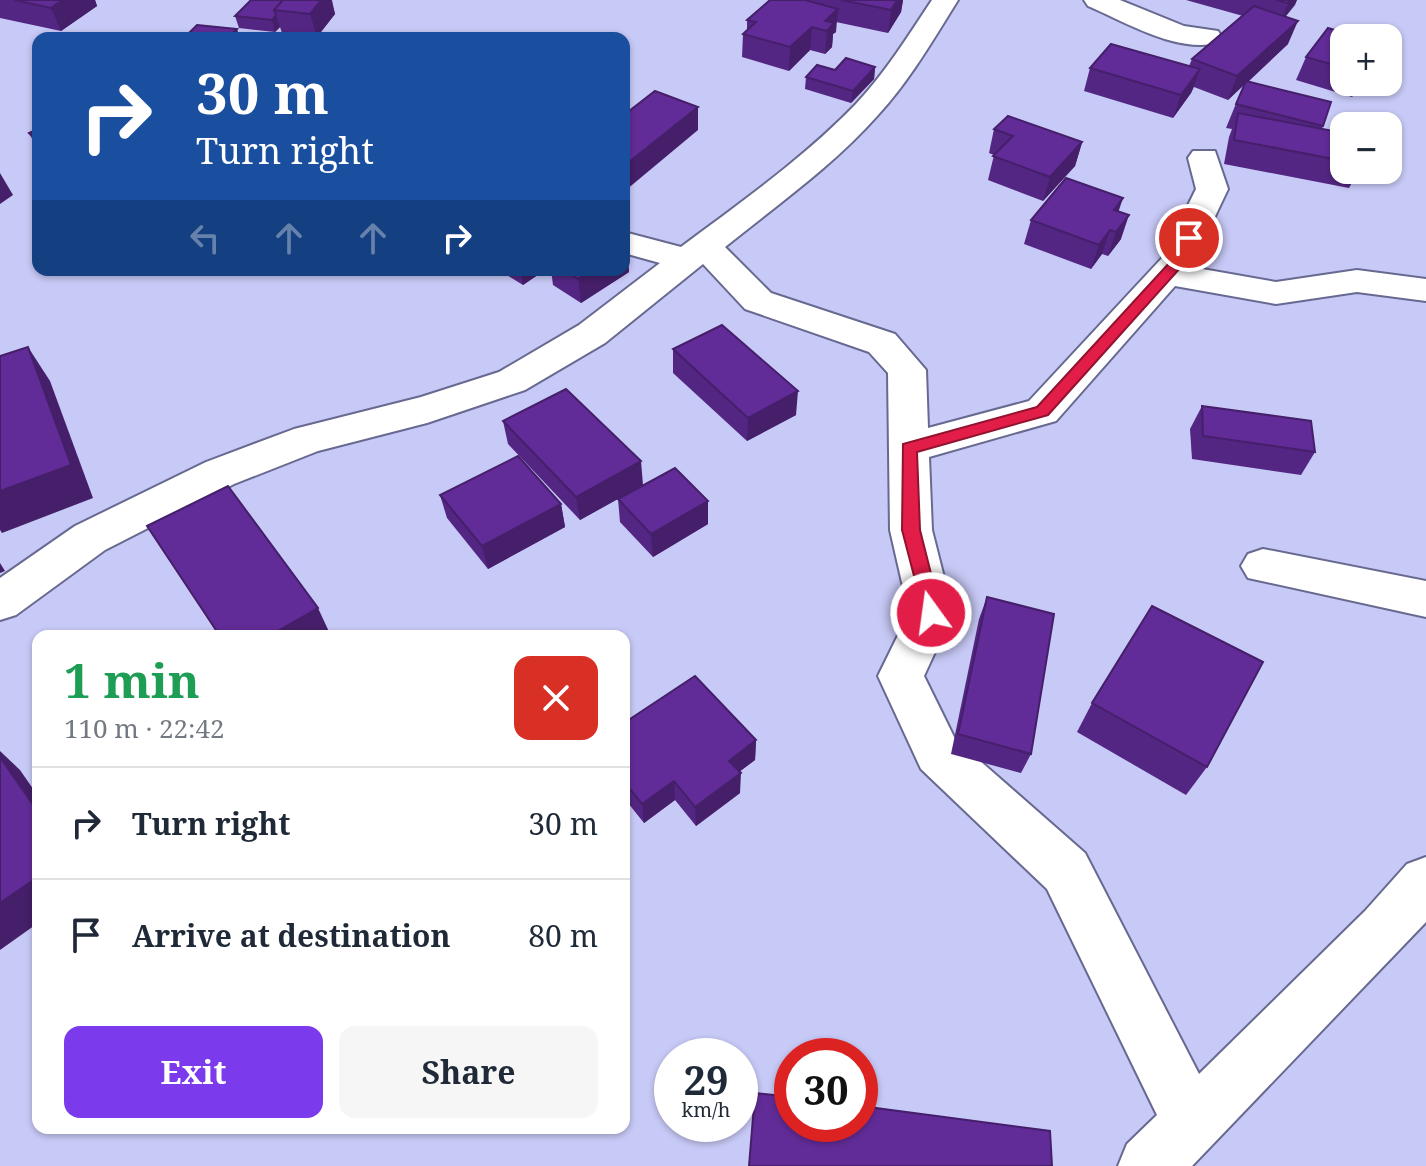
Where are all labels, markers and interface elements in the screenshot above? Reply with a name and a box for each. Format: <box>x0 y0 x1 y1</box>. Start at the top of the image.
map controls <box>1330 24 1402 184</box>
button: + <box>1330 24 1402 96</box>
text: 30 m <box>196 54 329 130</box>
icon: right <box>64 64 168 168</box>
button: − <box>1330 112 1402 184</box>
text: Turn right <box>196 126 374 175</box>
pin <box>1155 204 1223 272</box>
icon: left <box>183 216 227 260</box>
icon: ahead <box>267 216 311 260</box>
icon: ahead <box>351 216 395 260</box>
icon: right <box>435 216 479 260</box>
icon: arrive <box>1167 216 1211 260</box>
position arrow <box>889 571 973 655</box>
text: 1 min <box>64 647 200 712</box>
button: close <box>514 656 598 740</box>
text: 110 m · 22:42 <box>64 710 225 746</box>
icon: right <box>64 801 108 845</box>
text: Turn right <box>132 803 290 844</box>
text: 30 m <box>528 803 598 844</box>
icon: arrive <box>64 913 108 957</box>
text: Arrive at destination <box>132 915 451 956</box>
text: 80 m <box>528 915 598 956</box>
button: Exit <box>64 1026 323 1118</box>
button: Share <box>339 1026 598 1118</box>
speed limit sign: 30 <box>774 1038 878 1142</box>
text: 29 <box>683 1052 729 1107</box>
text: km/h <box>681 1096 731 1123</box>

